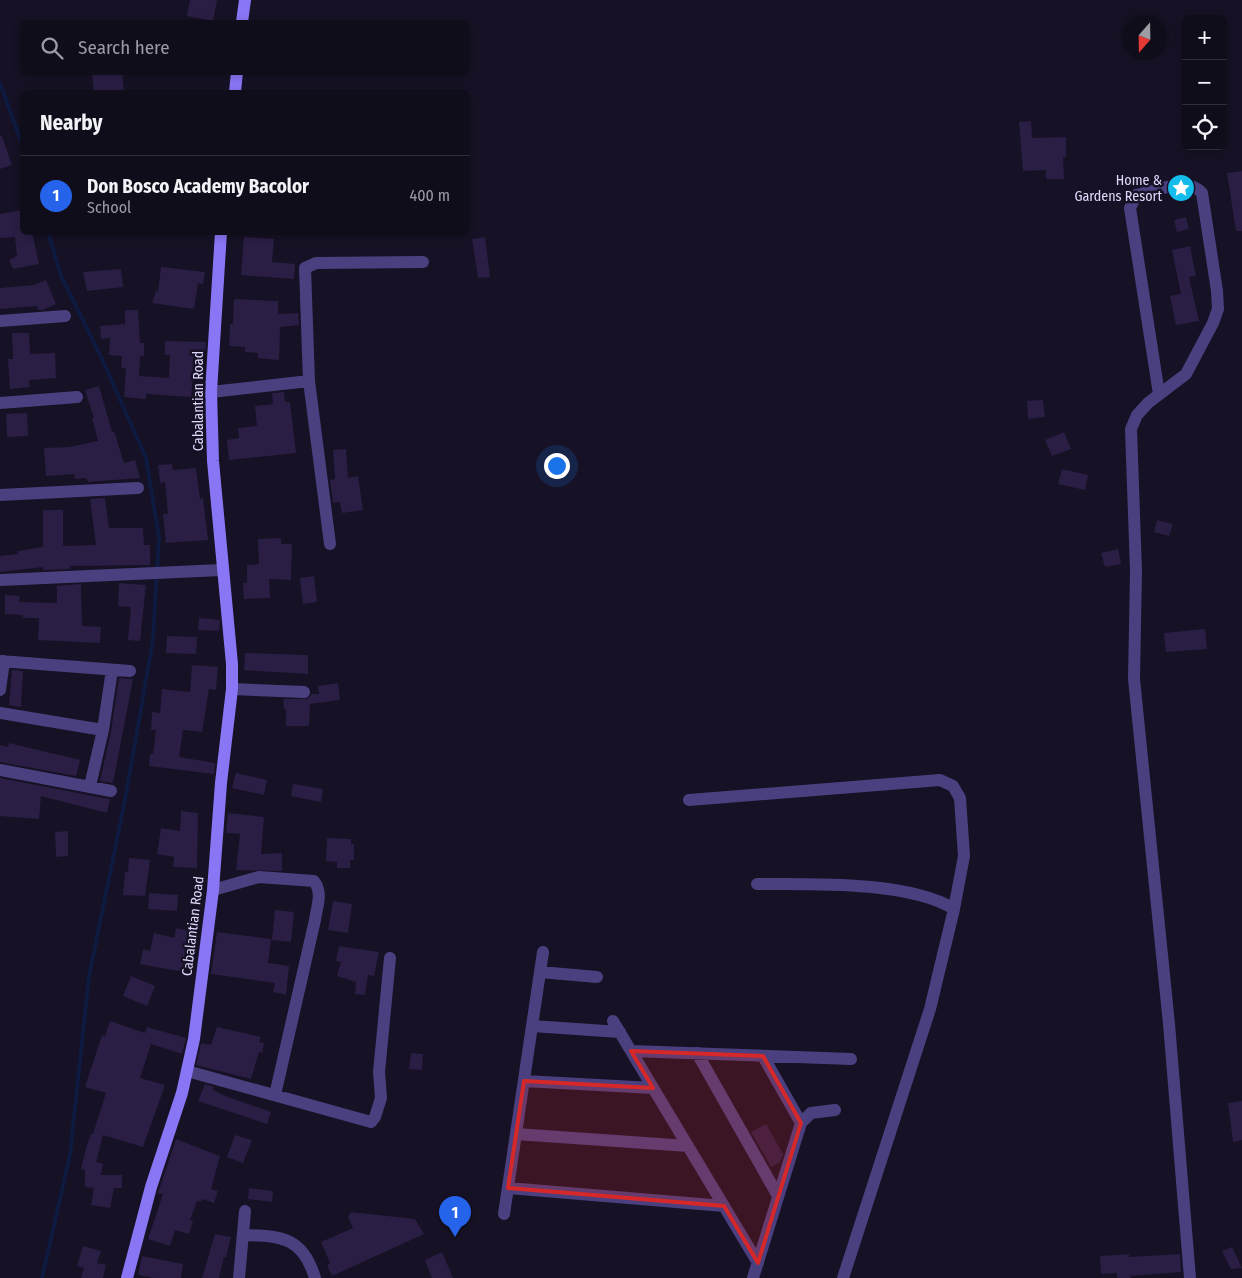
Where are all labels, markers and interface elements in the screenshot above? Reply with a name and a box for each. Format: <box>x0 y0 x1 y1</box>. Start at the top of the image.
north arrow <box>1122 15 1167 60</box>
map controls <box>1182 15 1227 150</box>
button: + <box>1182 15 1227 60</box>
search box <box>20 20 470 75</box>
icon: search <box>38 34 66 62</box>
text: Search here <box>78 36 170 59</box>
button: − <box>1182 60 1227 105</box>
button: locate <box>1182 105 1227 150</box>
text: Nearby <box>40 110 102 136</box>
place label: Home & Gardens Resort <box>1074 172 1162 205</box>
place icon: Home & Gardens Resort <box>1166 173 1196 203</box>
text: Don Bosco Academy Bacolor <box>87 175 309 198</box>
text: 1 <box>53 186 59 205</box>
text: 400 m <box>410 186 450 205</box>
text: School <box>87 198 131 217</box>
street label: Cabalantian Road <box>190 351 207 451</box>
your location <box>544 453 570 479</box>
street label: Cabalantian Road <box>178 875 208 977</box>
pin: 1 <box>439 1196 471 1237</box>

